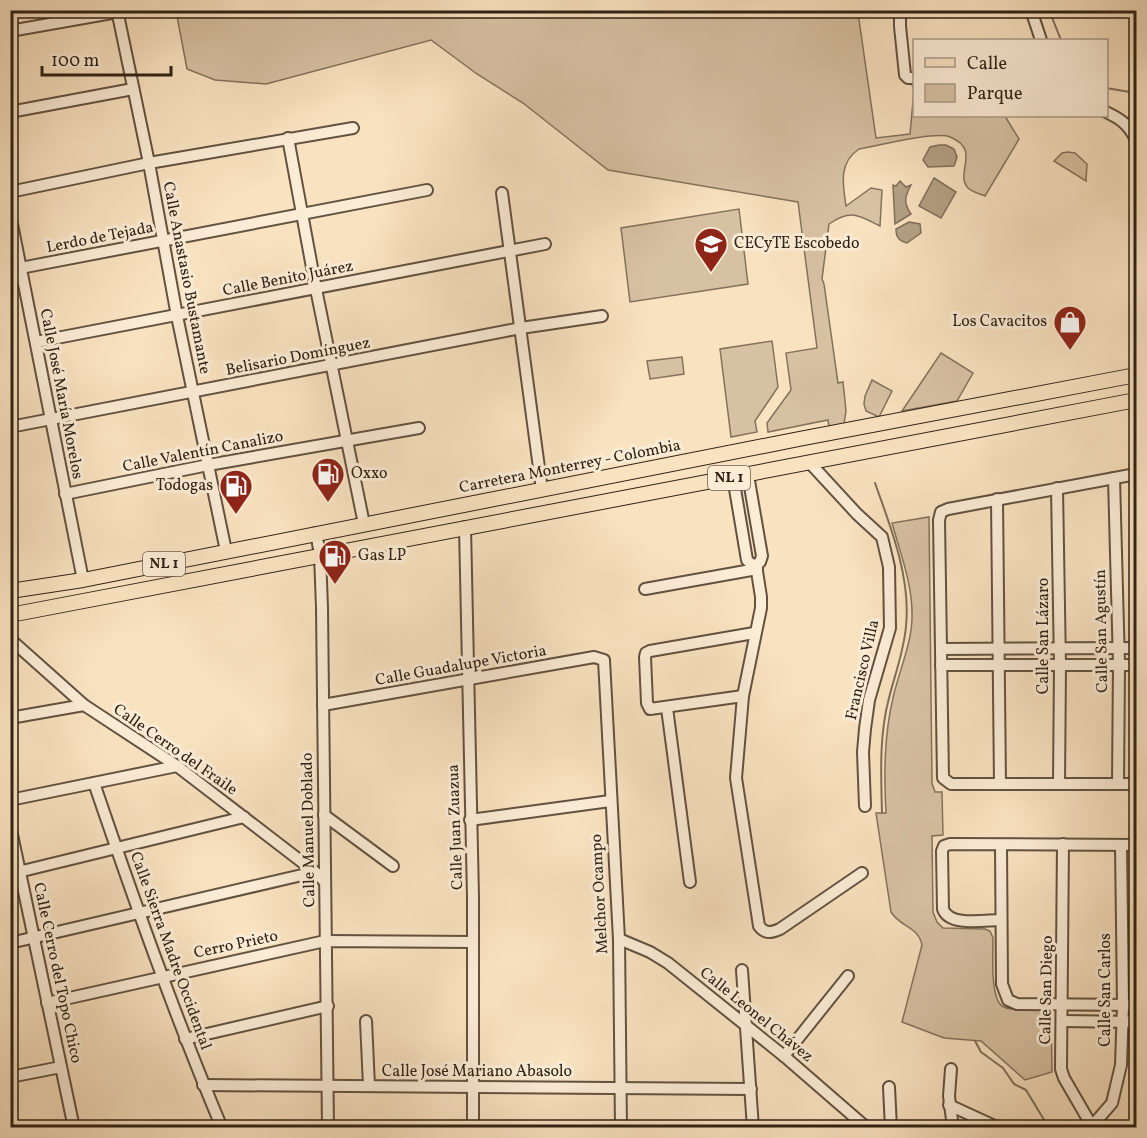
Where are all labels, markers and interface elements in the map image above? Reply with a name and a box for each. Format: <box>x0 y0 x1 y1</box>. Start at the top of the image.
scale bar <box>42 39 171 77</box>
legend <box>913 39 1108 117</box>
text: 100 m <box>51 49 100 74</box>
text: Calle <box>967 52 1007 77</box>
text: Parque <box>967 82 1022 107</box>
street label: Calle Anastasio Bustamante <box>157 180 215 376</box>
street label: Lerdo de Tejada <box>45 217 155 259</box>
school or university icon: CECyTE Escobedo <box>693 226 729 273</box>
place label: CECyTE Escobedo <box>734 233 860 255</box>
street label: Calle Benito Juárez <box>221 256 355 302</box>
shop icon: Los Cavacitos <box>1052 304 1088 351</box>
street label: Calle José María Morelos <box>34 307 88 481</box>
place label: Los Cavacitos <box>952 311 1047 333</box>
street label: Belisario Domínguez <box>224 332 372 382</box>
street label: Calle Valentín Canalizo <box>121 426 285 478</box>
street label: Carretera Monterrey - Colombia <box>457 435 683 499</box>
fuel station icon: Oxxo <box>310 456 346 503</box>
place label: Oxxo <box>351 463 388 485</box>
road number: NL 1 <box>708 466 750 490</box>
fuel station icon: Todogas <box>218 468 254 515</box>
place label: Todogas <box>156 475 213 497</box>
fuel station icon: Gas LP <box>317 538 353 585</box>
place label: Gas LP <box>358 545 406 567</box>
road number: NL 1 <box>143 552 185 576</box>
street label: Calle San Agustín <box>1090 569 1114 693</box>
street label: Calle San Lázaro <box>1033 578 1055 694</box>
street label: Francisco Villa <box>841 618 885 722</box>
street label: Calle Guadalupe Victoria <box>374 640 548 692</box>
street label: Calle Cerro del Fraile <box>109 699 241 801</box>
street label: Calle Manuel Doblado <box>297 752 321 908</box>
street label: Calle Juan Zuazua <box>443 764 469 890</box>
street label: Melchor Ocampo <box>586 833 614 955</box>
street label: Calle Sierra Madre Occidental <box>124 849 216 1053</box>
street label: Calle Cerro del Topo Chico <box>27 881 87 1065</box>
street label: Cerro Prieto <box>192 925 280 965</box>
street label: Calle San Carlos <box>1095 933 1117 1047</box>
street label: Calle San Diego <box>1035 935 1059 1045</box>
street label: Calle Leonel Chávez <box>695 962 817 1068</box>
street label: Calle José Mariano Abasolo <box>382 1061 572 1083</box>

